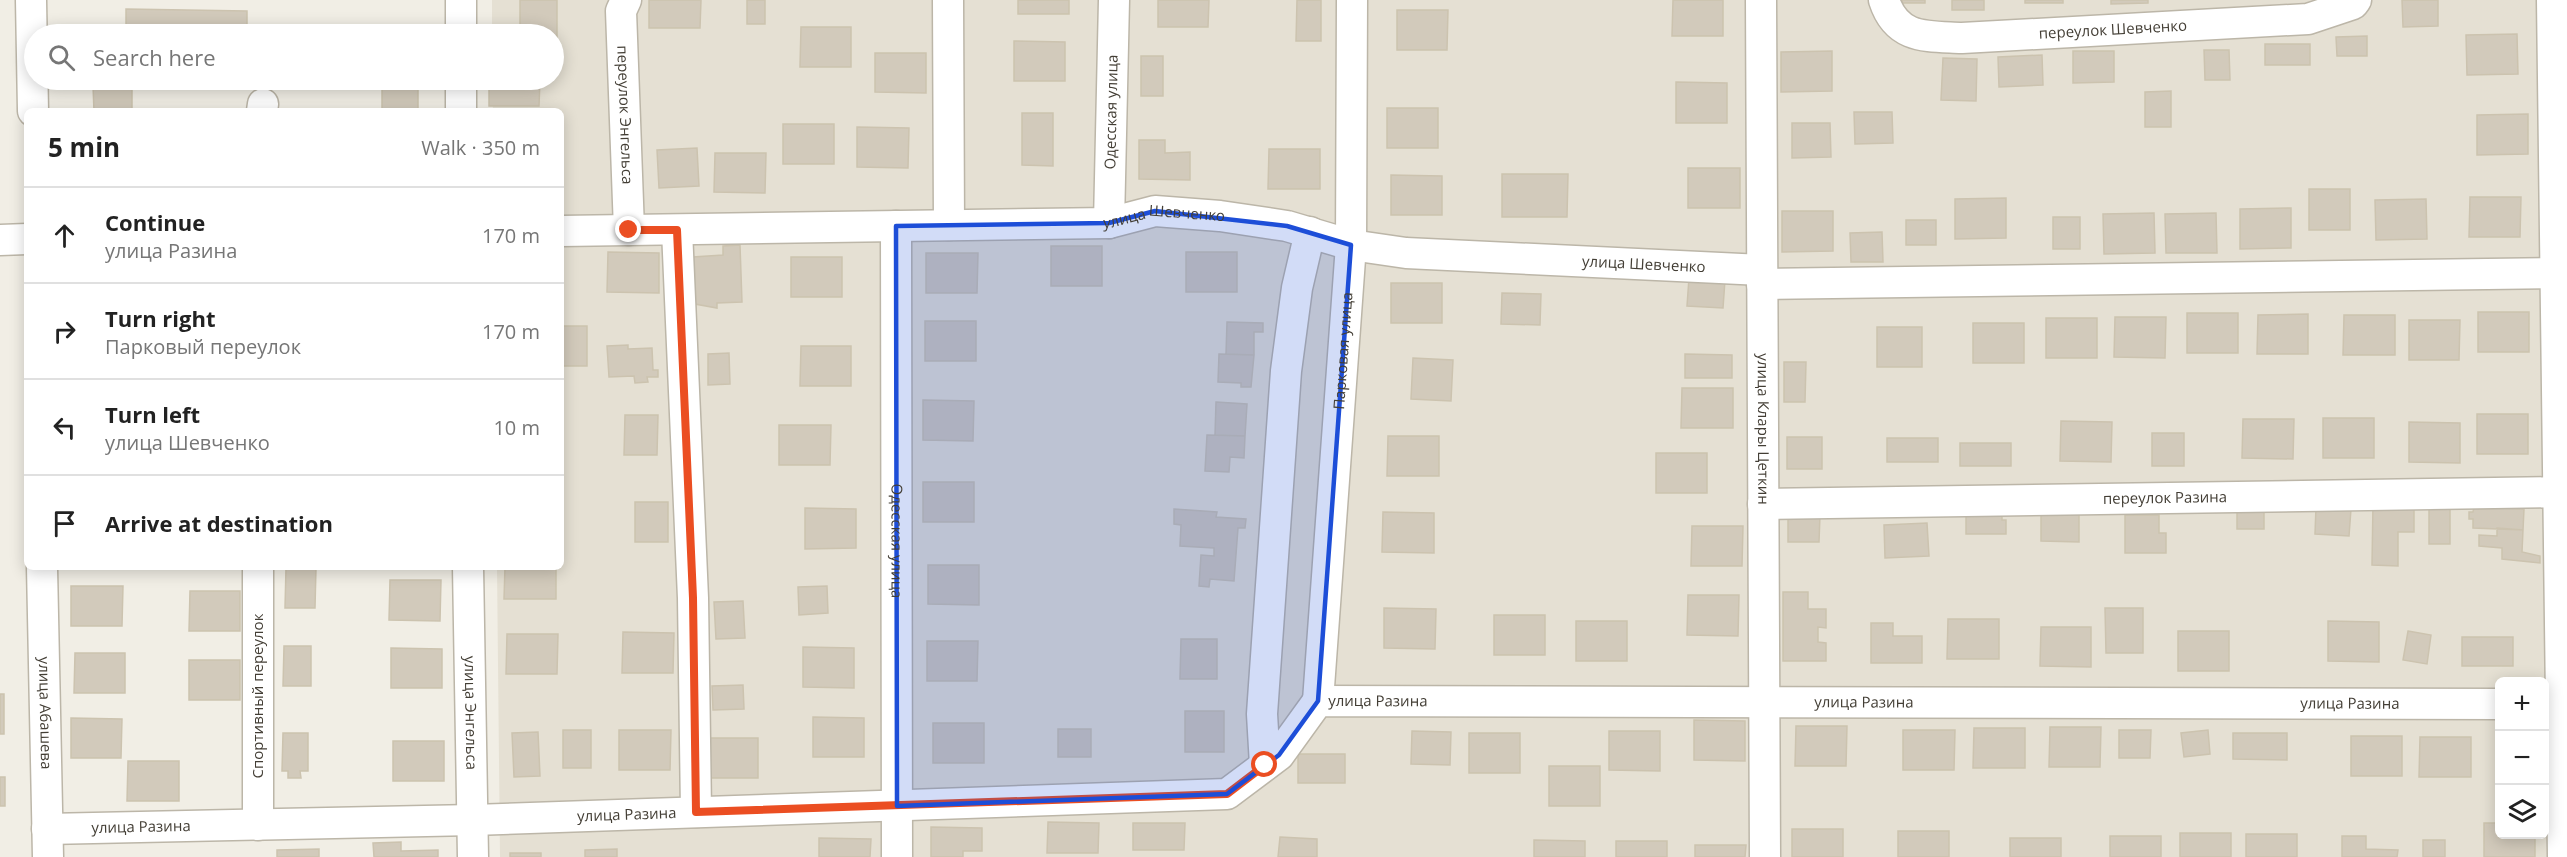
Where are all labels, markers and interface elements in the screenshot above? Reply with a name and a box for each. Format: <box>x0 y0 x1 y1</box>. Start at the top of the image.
street label: переулок Шевченко <box>2038 15 2188 43</box>
search box <box>24 24 564 90</box>
icon: search <box>45 41 78 74</box>
text: Search here <box>93 42 216 72</box>
street label: переулок Энгельса <box>613 45 638 185</box>
street label: Одесская улица <box>1099 54 1122 170</box>
text: 5 min <box>48 129 120 165</box>
text: Walk · 350 m <box>421 134 540 161</box>
street label: улица Шевченко <box>1103 200 1227 232</box>
text: Continue <box>105 207 205 237</box>
route end <box>615 216 641 242</box>
icon: ahead <box>48 219 81 252</box>
text: 170 m <box>482 222 540 249</box>
text: улица Разина <box>105 237 237 264</box>
street label: улица Шевченко <box>1582 250 1706 276</box>
street label: Парковая улица <box>1328 291 1357 410</box>
text: Turn right <box>105 303 216 333</box>
icon: right <box>48 315 81 348</box>
text: 170 m <box>482 318 540 345</box>
text: Парковый переулок <box>105 333 301 360</box>
street label: улица Клары Цеткин <box>1754 353 1774 505</box>
text: Turn left <box>105 399 200 429</box>
icon: left <box>48 411 81 444</box>
text: 10 m <box>493 414 540 441</box>
text: улица Шевченко <box>105 429 270 456</box>
street label: Одесская улица <box>887 484 908 598</box>
street label: переулок Разина <box>2103 486 2227 508</box>
icon: arrive <box>48 507 81 540</box>
text: Arrive at destination <box>105 508 333 538</box>
street label: Спортивный переулок <box>247 613 267 778</box>
street label: улица Абашева <box>35 656 57 770</box>
street label: улица Энгельса <box>461 656 482 770</box>
map controls <box>2495 677 2549 839</box>
button: + <box>2495 677 2549 731</box>
street label: улица Разина <box>1328 690 1428 710</box>
street label: улица Разина <box>1814 691 1914 712</box>
street label: улица Разина <box>2300 692 2400 713</box>
button: − <box>2495 731 2549 785</box>
route start <box>1251 751 1277 777</box>
button: layers <box>2495 785 2549 839</box>
street label: улица Разина <box>577 802 677 825</box>
street label: улица Разина <box>91 815 191 837</box>

